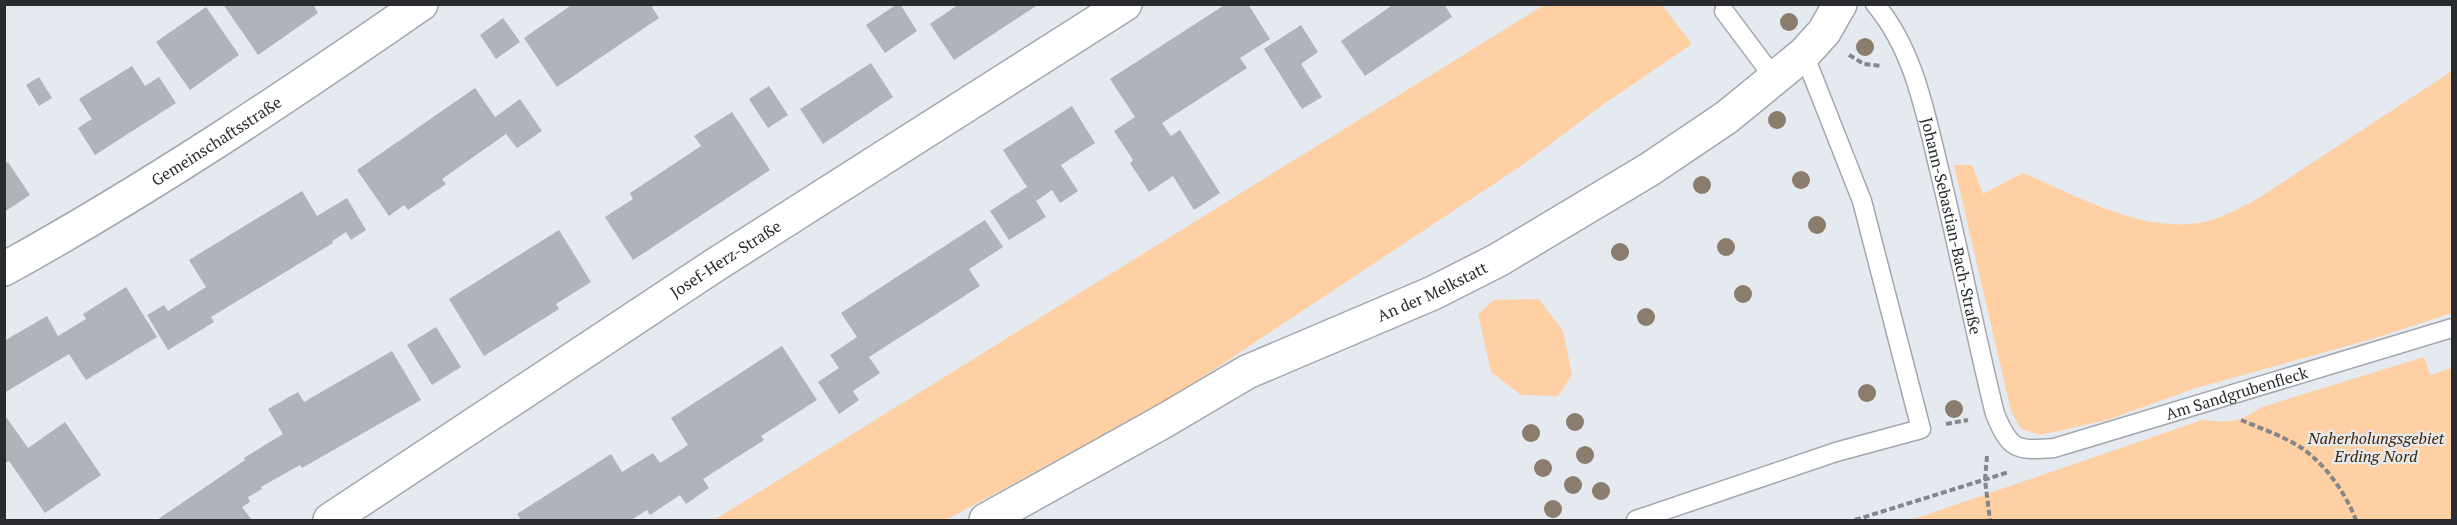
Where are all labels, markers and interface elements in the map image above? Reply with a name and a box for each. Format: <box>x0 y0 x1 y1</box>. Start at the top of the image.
street label: Gemeinschaftsstraße <box>147 91 286 191</box>
street label: Johann-Sebastian-Bach-Straße <box>1916 115 1987 336</box>
street label: Josef-Herz-Straße <box>666 215 785 303</box>
street label: An der Melkstatt <box>1374 256 1491 326</box>
street label: Am Sandgrubenfleck <box>2163 361 2311 425</box>
park label: Naherholungsgebiet Erding Nord <box>2307 427 2445 467</box>

